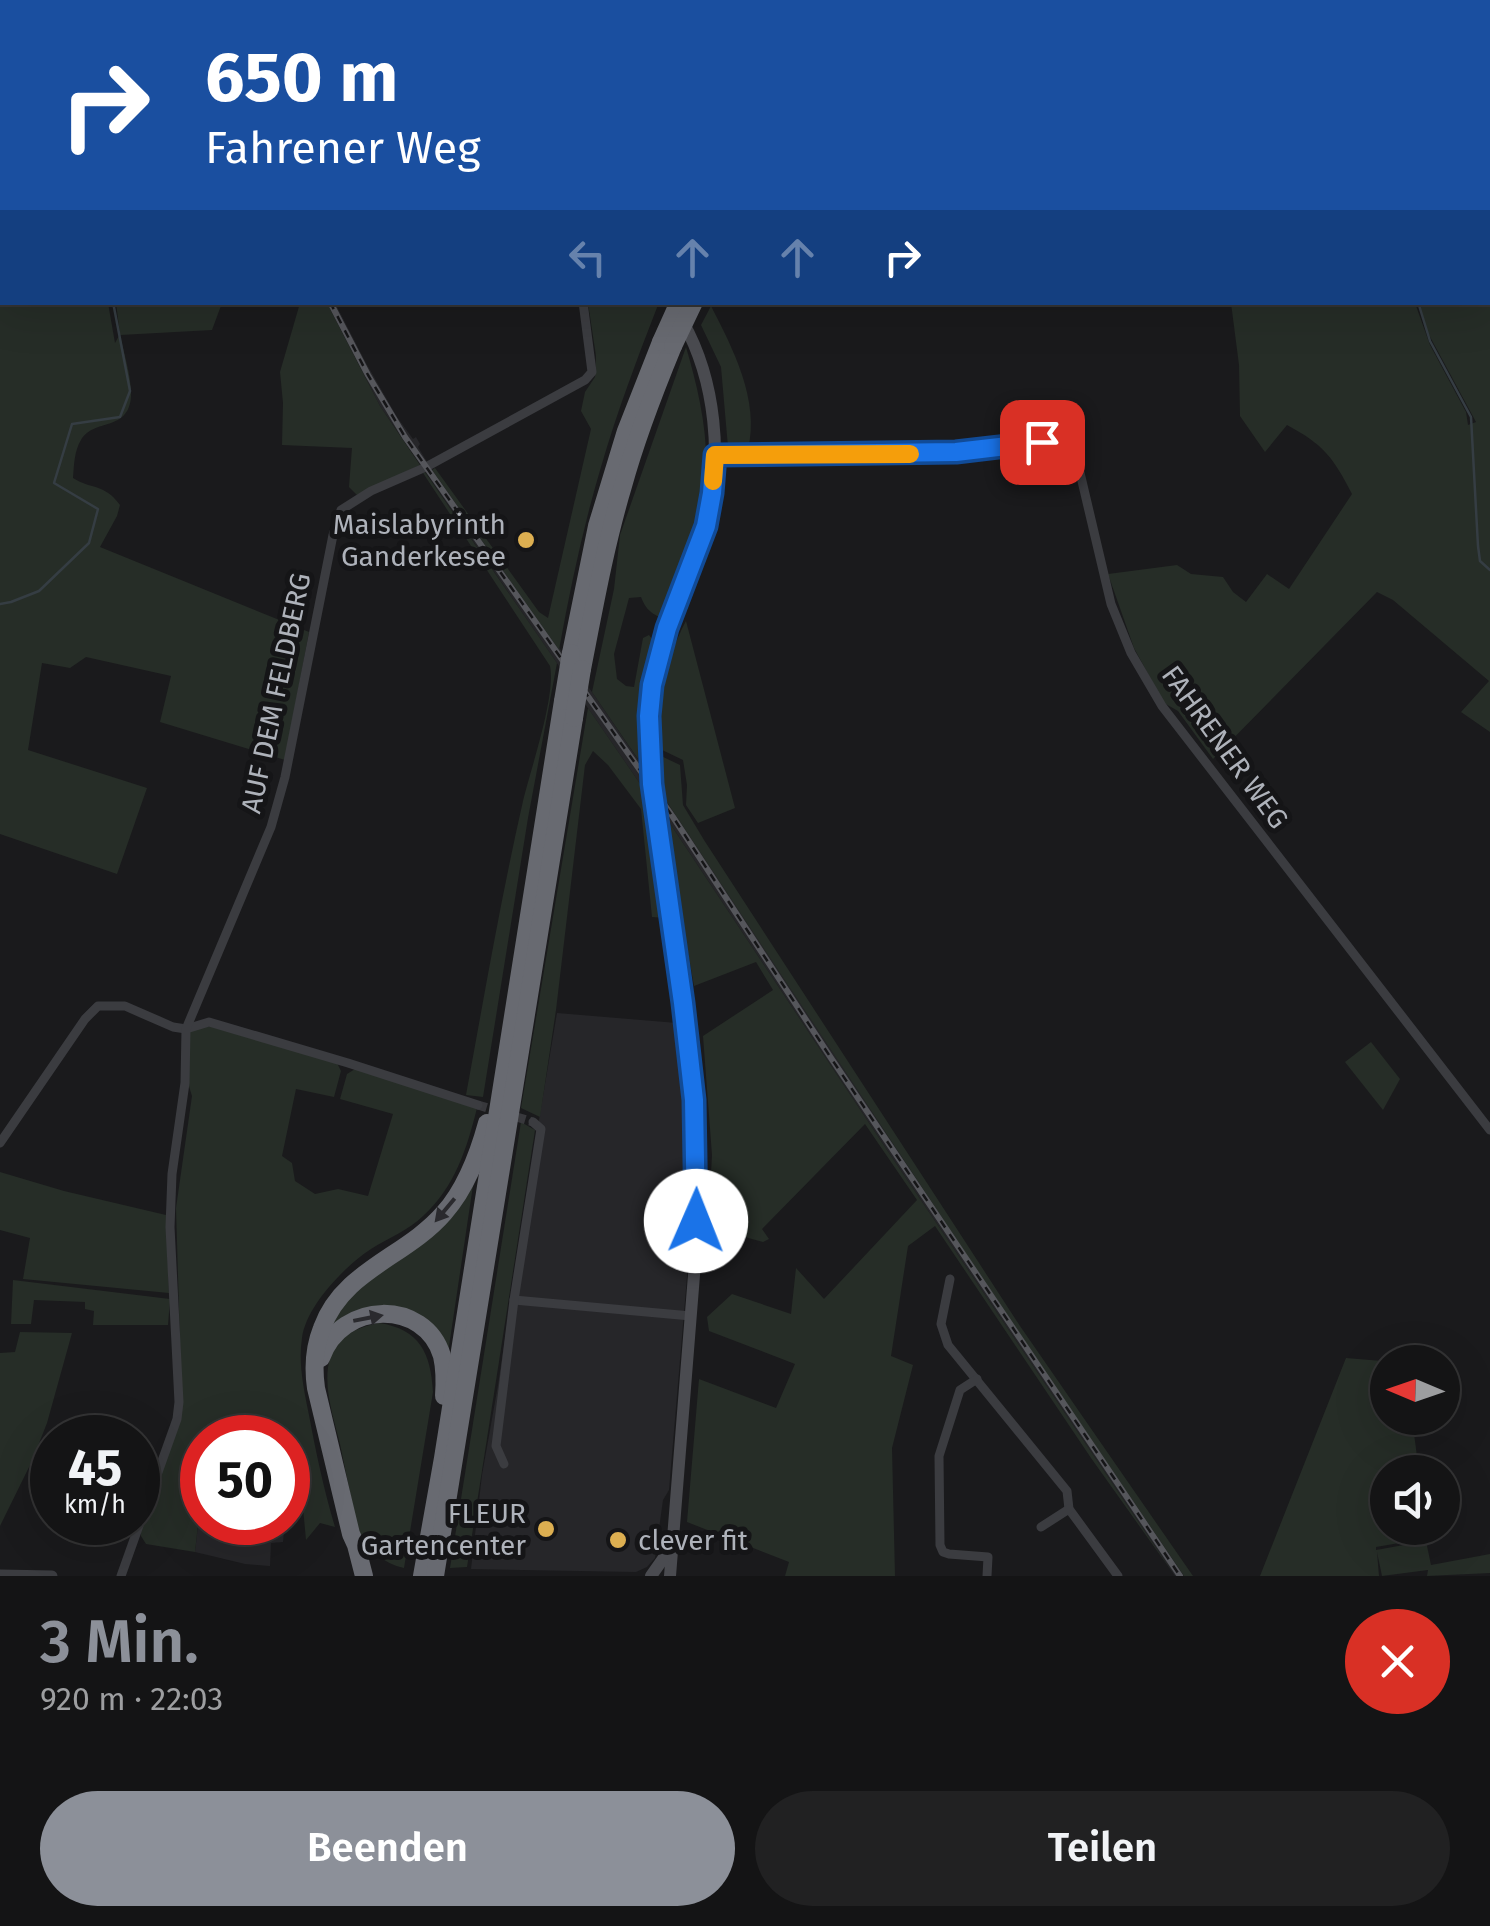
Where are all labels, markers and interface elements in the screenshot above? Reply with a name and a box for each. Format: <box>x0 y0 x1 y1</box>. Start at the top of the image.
text: 650 m <box>205 36 398 120</box>
icon: right <box>40 40 170 170</box>
text: Fahrener Weg <box>205 121 481 175</box>
icon: left <box>560 230 615 285</box>
icon: ahead <box>665 230 720 285</box>
icon: ahead <box>770 230 825 285</box>
icon: right <box>875 230 930 285</box>
pin <box>1000 400 1085 485</box>
icon: arrive <box>1015 415 1070 470</box>
place label: Maislabyrinth Ganderkesee <box>333 508 506 573</box>
marker: Maislabyrinth Ganderkesee <box>515 529 537 551</box>
street label: AUF DEM FELDBERG <box>234 570 318 816</box>
street label: FAHRENER WEG <box>1155 659 1295 835</box>
position arrow <box>644 1169 748 1273</box>
one-way arrow <box>435 1197 457 1222</box>
one-way arrow <box>353 1309 384 1325</box>
north arrow <box>1370 1345 1460 1435</box>
map controls <box>1370 1345 1460 1545</box>
speed limit sign: 50 <box>180 1415 310 1545</box>
text: 45 <box>68 1438 122 1498</box>
button: sound <box>1370 1455 1460 1545</box>
text: km/h <box>64 1490 126 1520</box>
place label: FLEUR Gartencenter <box>361 1497 526 1562</box>
marker: FLEUR Gartencenter <box>535 1518 557 1540</box>
place label: clever fit <box>638 1524 749 1557</box>
marker: clever fit <box>607 1529 629 1551</box>
text: 3 Min. <box>40 1606 199 1678</box>
button: close <box>1345 1609 1450 1714</box>
text: 920 m · 22:03 <box>40 1680 223 1718</box>
button: Beenden <box>40 1791 735 1906</box>
button: Teilen <box>755 1791 1450 1906</box>

